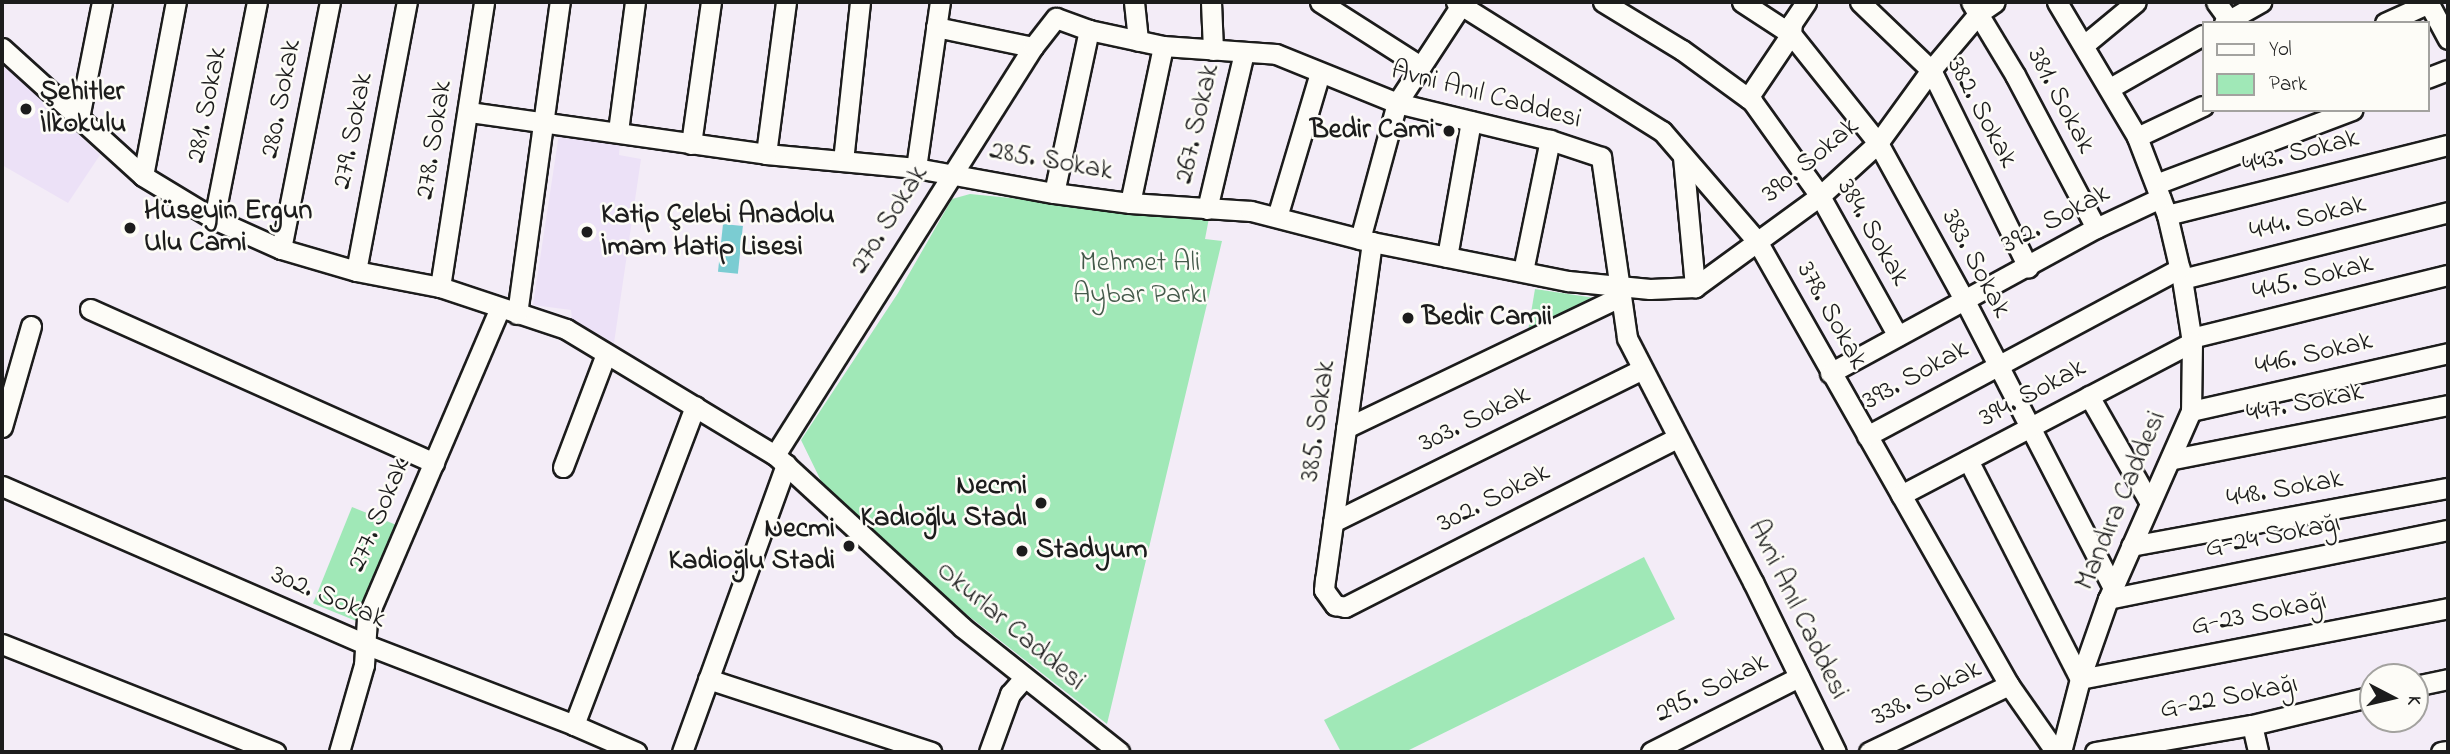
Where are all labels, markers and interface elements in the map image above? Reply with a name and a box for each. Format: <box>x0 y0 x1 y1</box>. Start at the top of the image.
legend <box>2202 21 2429 112</box>
text: Yol <box>2269 35 2292 65</box>
street label: 280. Sokak <box>254 37 310 161</box>
street label: 381. Sokak <box>2018 42 2102 160</box>
street label: 281. Sokak <box>180 44 236 166</box>
street label: 382. Sokak <box>1938 52 2024 174</box>
street label: Avni Anıl Caddesi <box>1387 54 1585 138</box>
street label: 267. Sokak <box>1168 61 1228 187</box>
street label: 279. Sokak <box>326 70 382 192</box>
text: Park <box>2269 70 2307 100</box>
place label: Şehitler İlkokulu <box>40 76 126 142</box>
street label: 278. Sokak <box>409 78 461 202</box>
marker: Şehitler İlkokulu <box>18 101 34 117</box>
street label: 390. Sokak <box>1756 111 1866 211</box>
place label: Bedir Cami <box>1310 114 1435 148</box>
street label: 443. Sokak <box>2239 122 2363 184</box>
marker: Bedir Cami <box>1441 123 1457 139</box>
street label: 285. Sokak <box>987 135 1115 189</box>
street label: 270. Sokak <box>844 160 936 280</box>
street label: 384. Sokak <box>1828 174 1916 292</box>
street label: 392. Sokak <box>1996 177 2116 263</box>
street label: 444. Sokak <box>2246 188 2370 250</box>
place label: Hüseyin Ergun Ulu Cami <box>144 195 312 261</box>
place label: Katip Çelebi Anadolu İmam Hatip Lisesi <box>601 199 835 265</box>
street label: 383. Sokak <box>1933 204 2017 324</box>
marker: Hüseyin Ergun Ulu Cami <box>122 220 138 236</box>
marker: Katip Çelebi Anadolu İmam Hatip Lisesi <box>579 224 595 240</box>
park label: Mehmet Ali Aybar Parkı <box>1073 247 1207 313</box>
street label: 445. Sokak <box>2249 248 2377 310</box>
street label: 378. Sokak <box>1788 256 1874 376</box>
place label: Bedir Camii <box>1422 301 1552 335</box>
marker: Bedir Camii <box>1400 310 1416 326</box>
street label: 446. Sokak <box>2252 325 2376 385</box>
street label: 393. Sokak <box>1857 333 1975 419</box>
street label: 394. Sokak <box>1974 352 2092 436</box>
street label: 385. Sokak <box>1294 358 1344 484</box>
street label: 447. Sokak <box>2244 376 2366 432</box>
street label: 303. Sokak <box>1414 379 1536 461</box>
street label: Mandıra Caddesi <box>2069 406 2175 596</box>
street label: 277. Sokak <box>341 453 419 577</box>
street label: 302. Sokak <box>1432 456 1556 542</box>
street label: 448. Sokak <box>2224 463 2346 517</box>
place label: Necmi Kadıoğlu Stadı <box>861 470 1027 536</box>
marker: Necmi Kadıoğlu Stadı <box>1033 495 1049 511</box>
street label: G-24 Sokağı <box>2202 507 2344 567</box>
place label: Necmi Kadioğlu Stadi <box>669 513 835 579</box>
street label: Avni Anıl Caddesi <box>1739 515 1855 705</box>
place label: Stadyum <box>1036 534 1147 568</box>
marker: Necmi Kadioğlu Stadi <box>841 538 857 554</box>
marker: Stadyum <box>1014 543 1030 559</box>
street label: Okurlar Caddesi <box>929 555 1091 699</box>
street label: 302. Sokak <box>265 559 391 637</box>
street label: G-23 Sokağı <box>2188 585 2330 645</box>
street label: 295. Sokak <box>1650 646 1774 732</box>
street label: 338. Sokak <box>1867 653 1987 735</box>
north arrow <box>2359 663 2429 733</box>
street label: G-22 Sokağı <box>2157 668 2301 728</box>
text: K <box>2399 694 2427 707</box>

